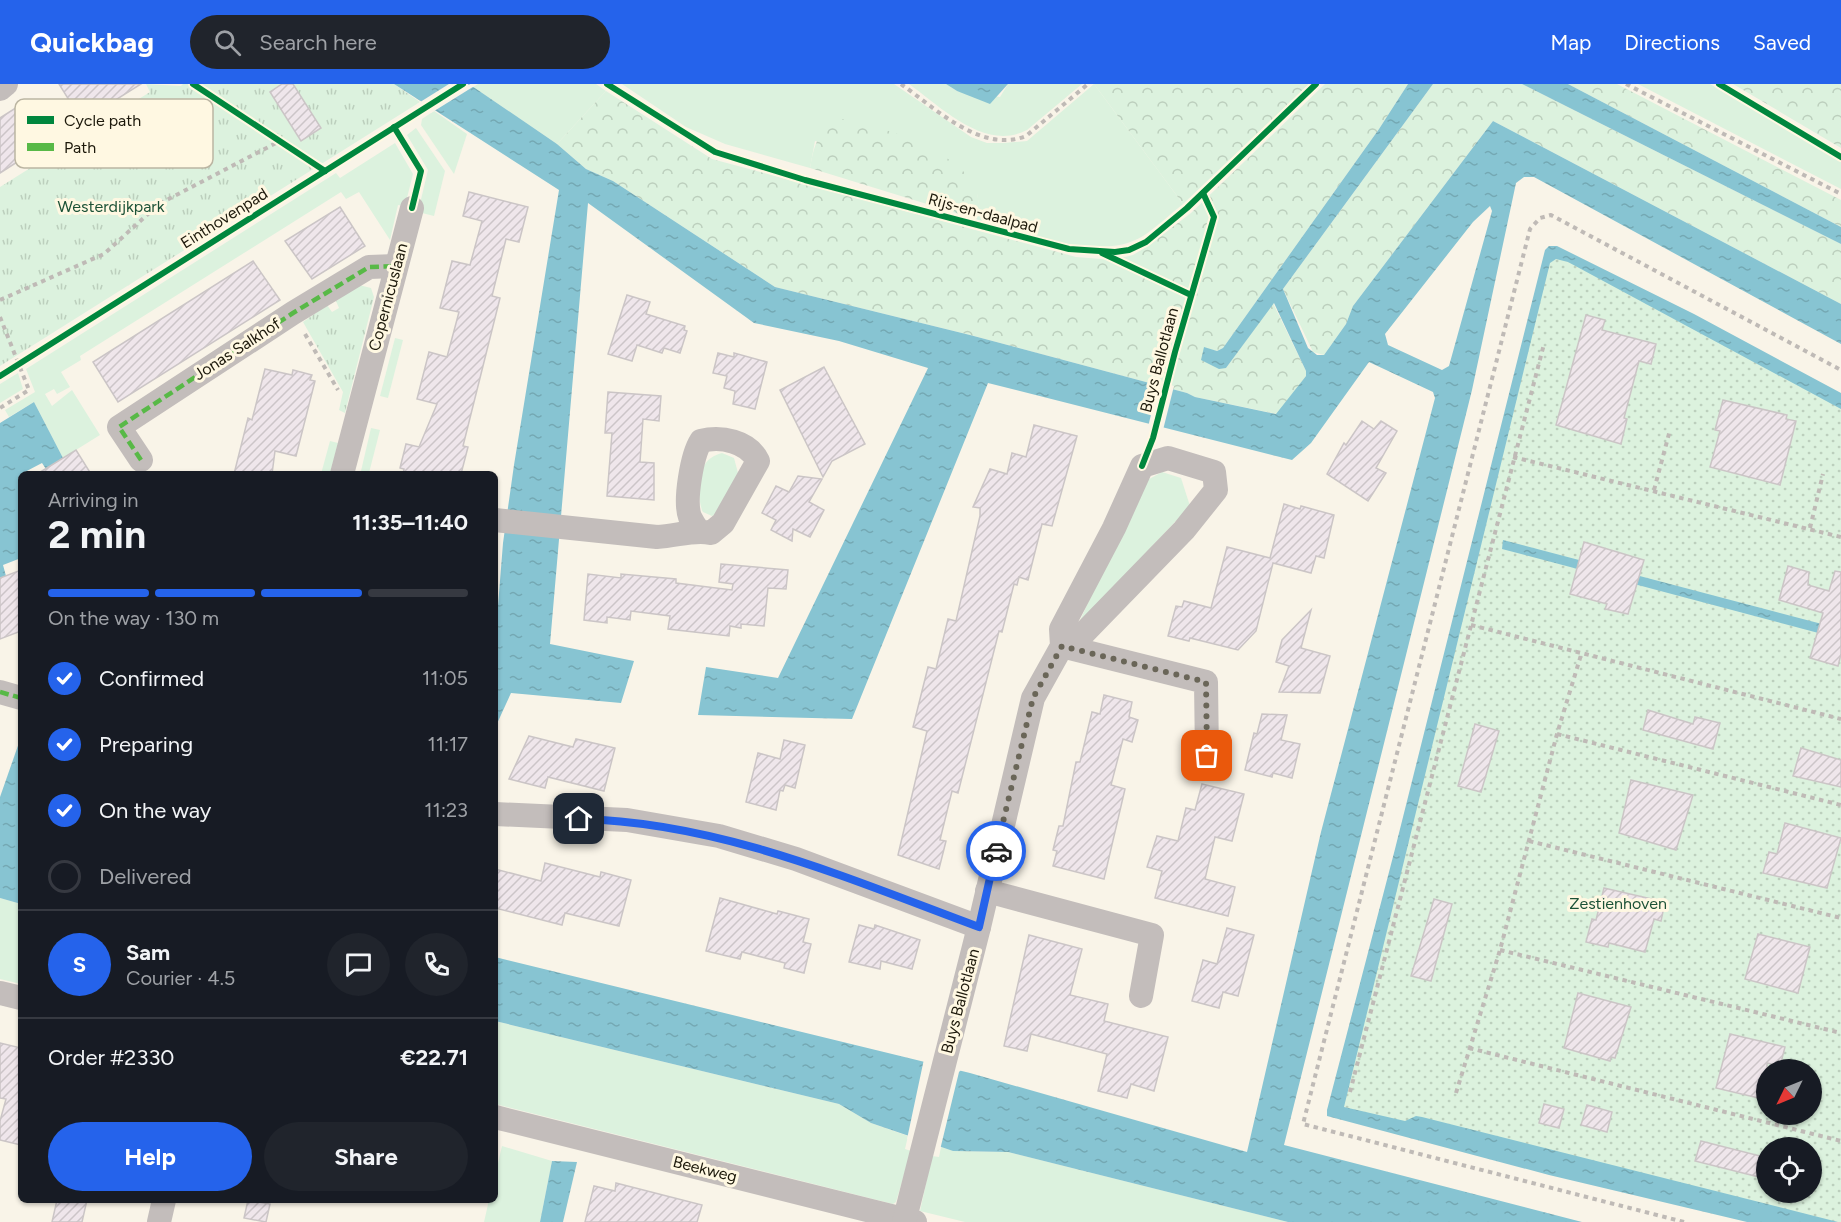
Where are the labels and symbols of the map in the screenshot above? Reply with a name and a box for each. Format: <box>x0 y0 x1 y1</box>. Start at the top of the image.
legend <box>15 99 213 168</box>
text: Cycle path <box>64 111 141 130</box>
text: Path <box>64 138 96 157</box>
street label: Einthovenpad <box>177 184 271 252</box>
street label: Rijs-en-daalpad <box>926 189 1040 237</box>
park label: Westerdijkpark <box>58 197 165 216</box>
street label: Copernicuslaan <box>364 241 412 353</box>
street label: Buys Ballotlaan <box>1136 306 1182 414</box>
street label: Jonas Salkhof <box>190 314 284 384</box>
pin <box>1181 730 1232 781</box>
pin <box>553 793 604 844</box>
courier <box>966 821 1026 881</box>
park label: Zestienhoven <box>1569 894 1667 913</box>
street label: Buys Ballotlaan <box>937 947 983 1055</box>
north arrow <box>1756 1059 1822 1125</box>
street label: Beekweg <box>671 1152 739 1186</box>

